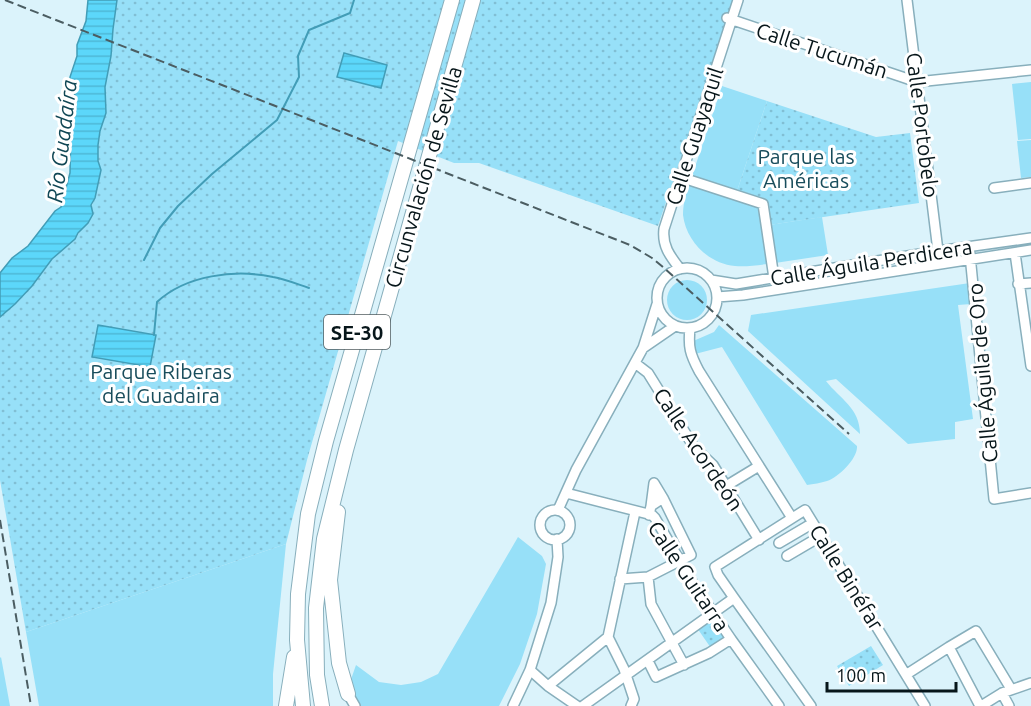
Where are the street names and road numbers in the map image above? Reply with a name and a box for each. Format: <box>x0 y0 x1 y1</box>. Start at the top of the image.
street label: Calle Tucumán <box>753 17 891 83</box>
street label: Calle Portobelo <box>902 51 944 199</box>
street label: Circunvalación de Sevilla <box>380 63 466 291</box>
street label: Calle Guayaquil <box>660 64 728 208</box>
street label: Calle Águila Perdicera <box>768 234 974 290</box>
street label: Calle Águila de Oro <box>962 282 1002 464</box>
road number: SE-30 <box>324 315 390 349</box>
street label: Calle Acordeón <box>649 383 749 515</box>
street label: Calle Guitarra <box>643 516 735 636</box>
street label: Calle Binéfar <box>805 520 889 634</box>

